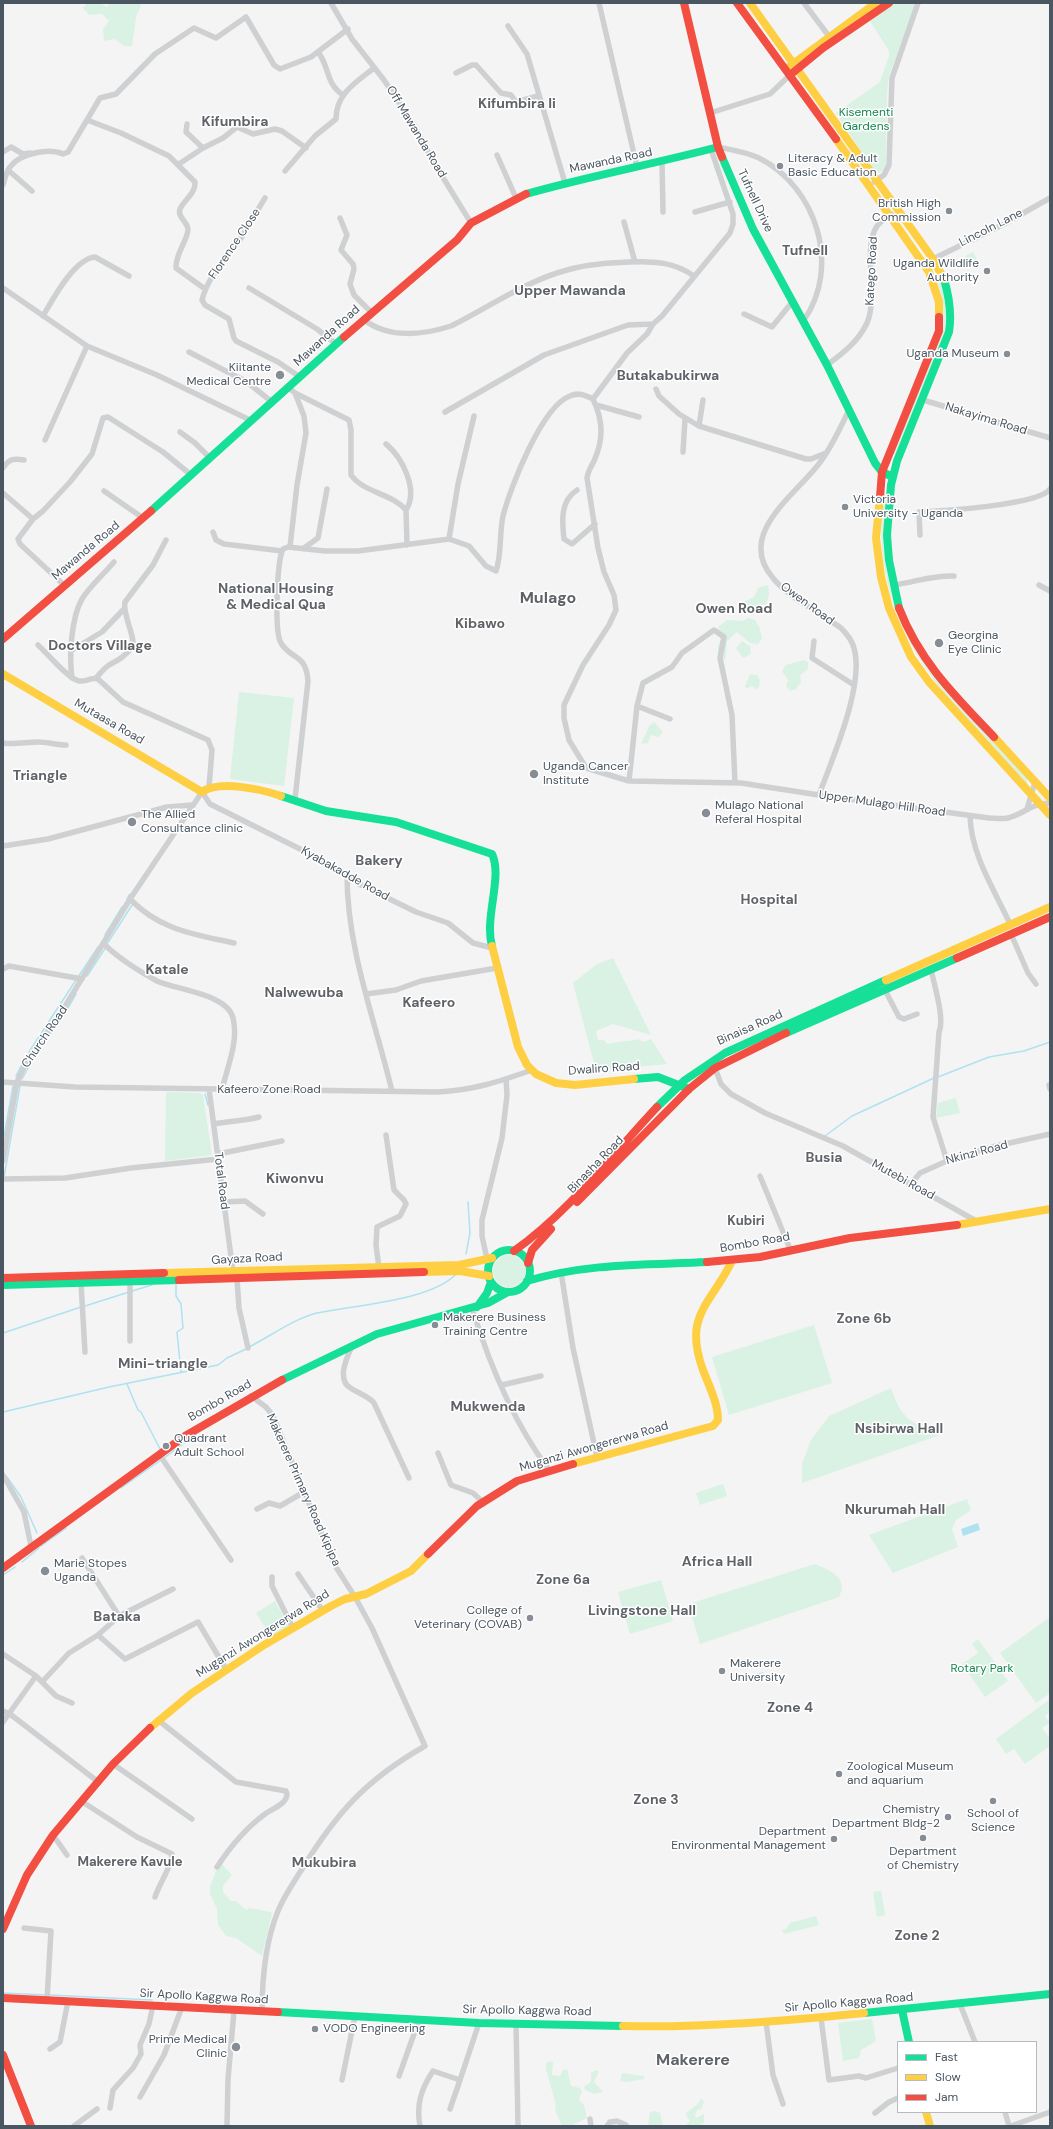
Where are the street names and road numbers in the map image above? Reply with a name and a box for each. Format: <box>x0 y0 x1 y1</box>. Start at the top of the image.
street label: Off Mawanda Road <box>383 83 449 181</box>
street label: Mawanda Road <box>568 145 654 177</box>
street label: Tufnell Drive <box>734 167 776 235</box>
street label: Florence Close <box>206 206 264 282</box>
street label: Lincoln Lane <box>957 206 1025 250</box>
street label: Katego Road <box>863 236 881 306</box>
street label: Mawanda Road <box>291 303 363 369</box>
street label: Nakayima Road <box>943 400 1029 438</box>
street label: Mawanda Road <box>49 518 123 584</box>
street label: Owen Road <box>777 580 837 628</box>
street label: Mutaasa Road <box>71 696 147 748</box>
street label: Upper Mulago Hill Road <box>818 788 946 820</box>
street label: Kyabakadde Road <box>298 844 392 904</box>
street label: Church Road <box>19 1003 71 1071</box>
street label: Binaisa Road <box>715 1007 785 1049</box>
street label: Dwaliro Road <box>568 1059 640 1079</box>
street label: Kafeero Zone Road <box>217 1083 321 1097</box>
street label: Binasha Road <box>565 1133 627 1197</box>
street label: Nkinzi Road <box>944 1138 1010 1168</box>
street label: Total Road <box>210 1152 232 1210</box>
street label: Mutebi Road <box>869 1157 937 1203</box>
street label: Bombo Road <box>719 1230 791 1256</box>
street label: Gayaza Road <box>211 1250 283 1268</box>
street label: Bombo Road <box>186 1377 254 1425</box>
street label: Makerere Primary Road Kipipa <box>263 1411 343 1569</box>
street label: Muganzi Awongererwa Road <box>518 1419 670 1475</box>
street label: Muganzi Awongererwa Road <box>194 1587 332 1681</box>
street label: Sir Apollo Kaggwa Road <box>139 1986 269 2008</box>
street label: Sir Apollo Kaggwa Road <box>784 1990 914 2016</box>
street label: Sir Apollo Kaggwa Road <box>462 2003 592 2019</box>

